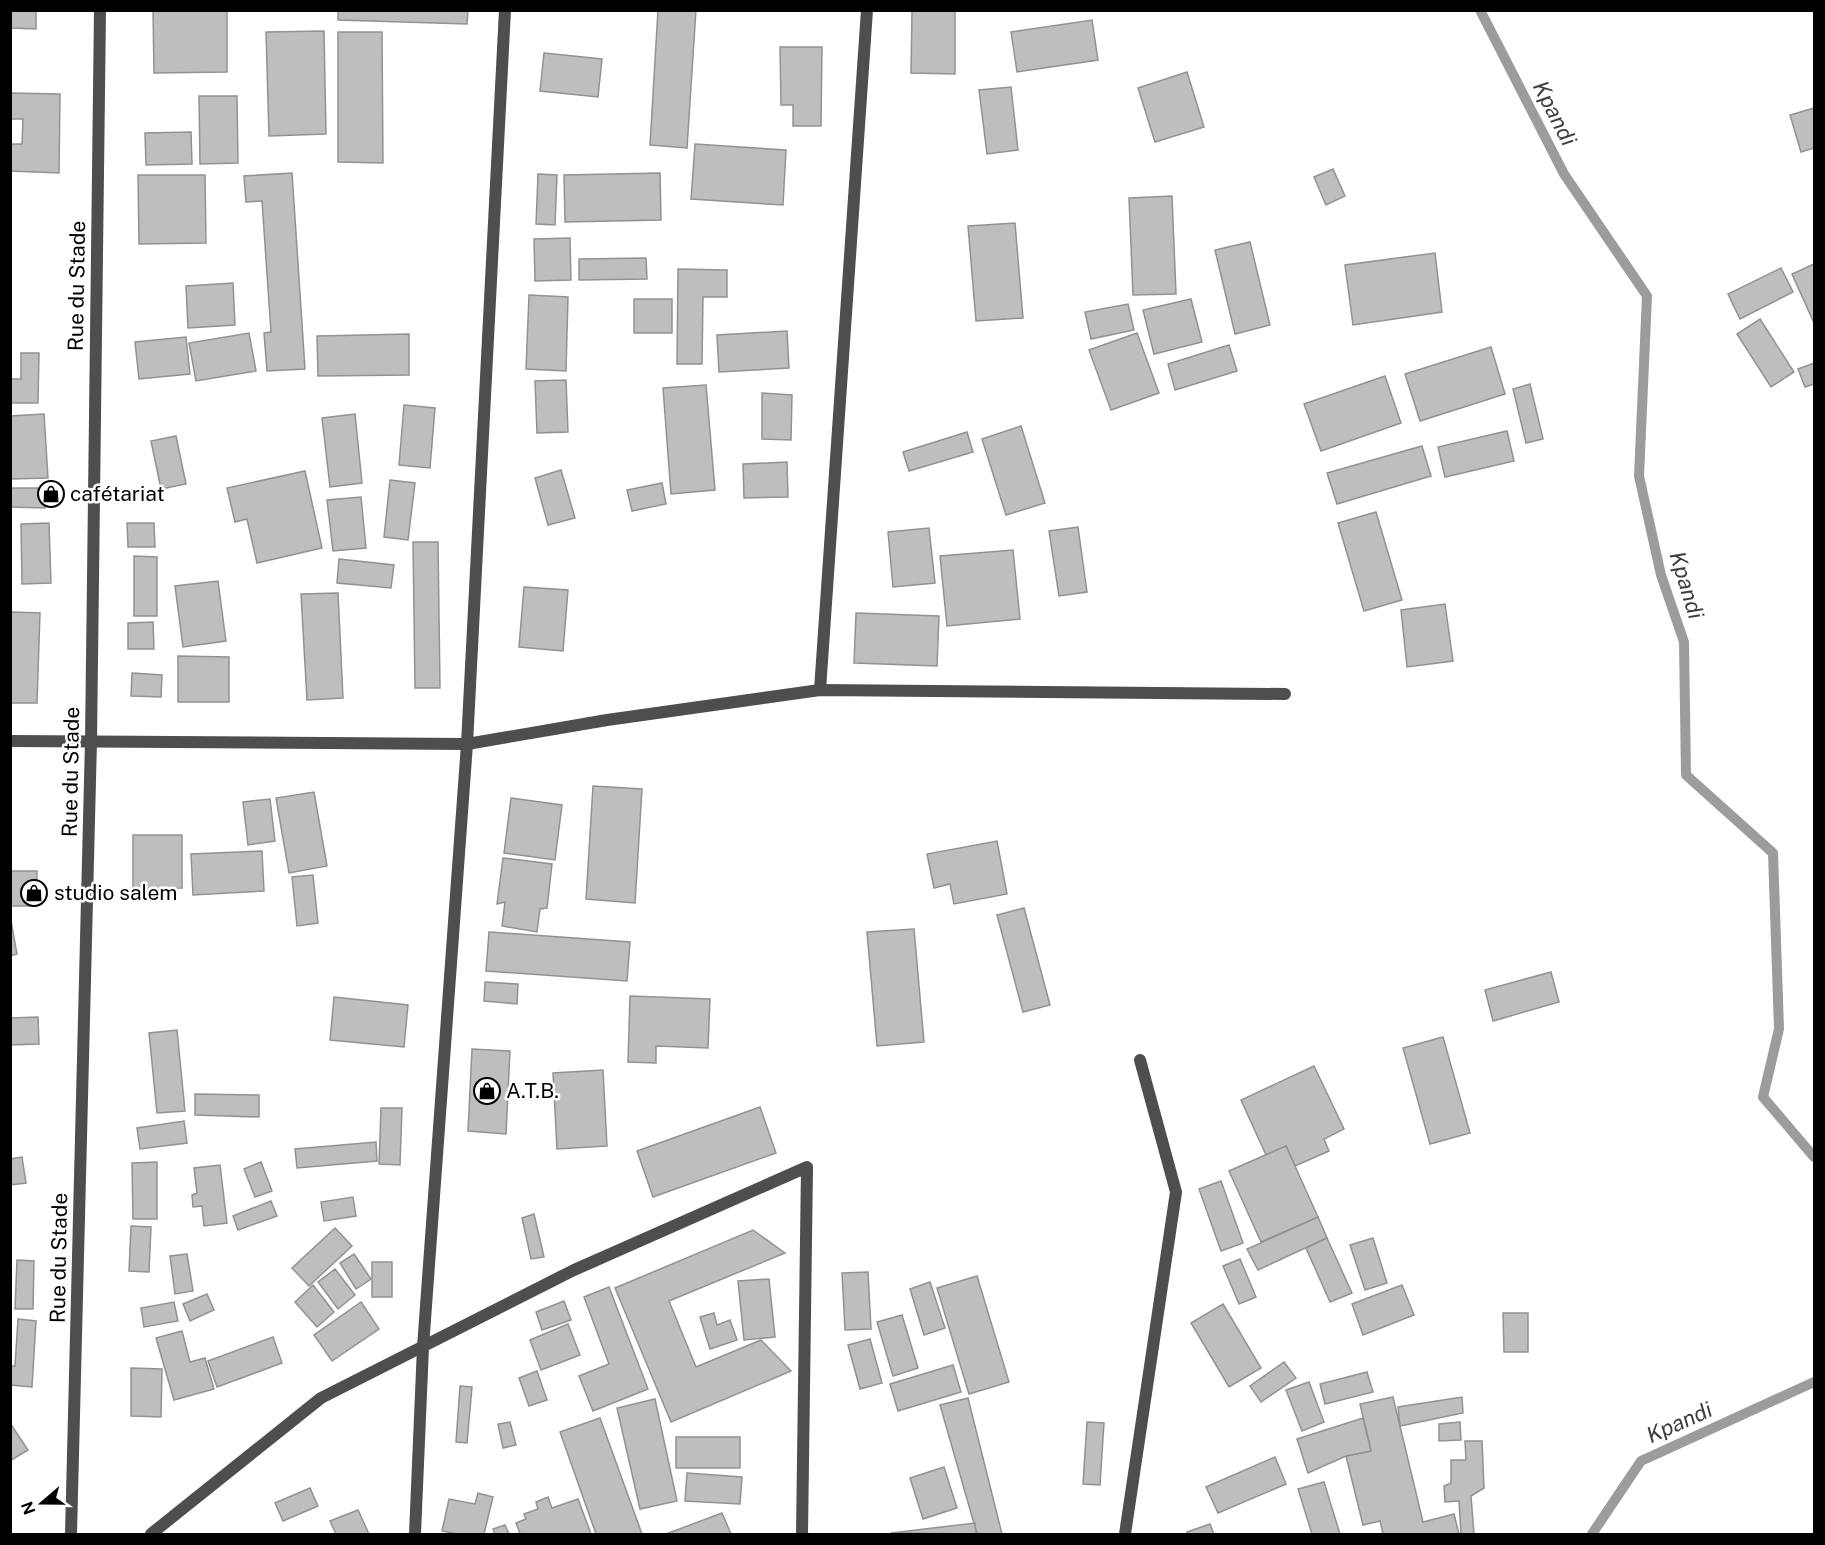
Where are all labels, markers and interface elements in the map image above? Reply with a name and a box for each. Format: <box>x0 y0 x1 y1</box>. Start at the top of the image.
water label: Kpandi <box>1528 76 1583 150</box>
street label: Rue du Stade <box>63 221 90 351</box>
shop icon: cafétariat <box>36 479 66 509</box>
place label: cafétariat <box>70 481 165 506</box>
water label: Kpandi <box>1664 548 1710 622</box>
street label: Rue du Stade <box>57 707 84 837</box>
shop icon: studio salem <box>19 878 49 908</box>
place label: studio salem <box>54 880 178 905</box>
shop icon: A.T.B. <box>472 1076 502 1106</box>
place label: A.T.B. <box>506 1078 559 1103</box>
street label: Rue du Stade <box>45 1193 72 1323</box>
water label: Kpandi <box>1642 1396 1716 1448</box>
north arrow <box>12 1473 72 1533</box>
text: N <box>17 1499 39 1517</box>

